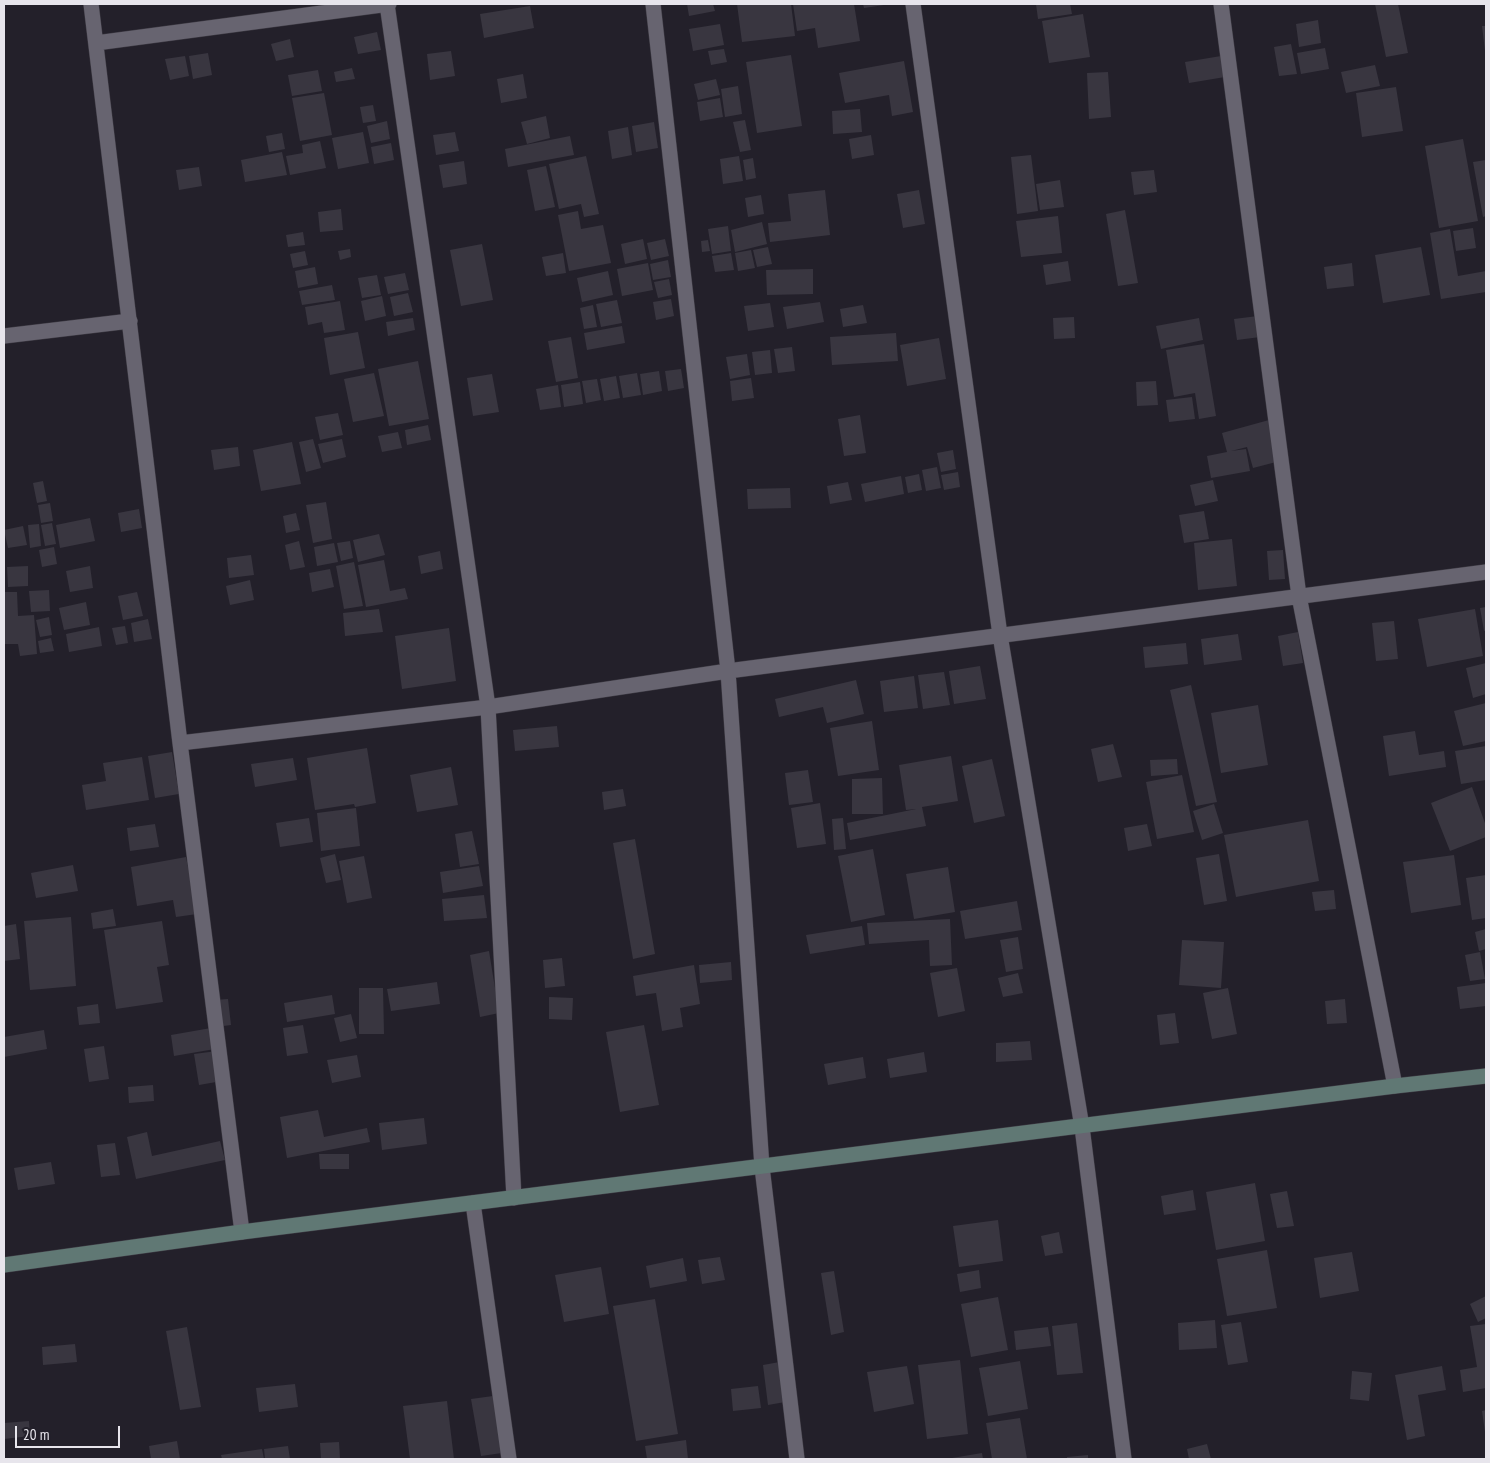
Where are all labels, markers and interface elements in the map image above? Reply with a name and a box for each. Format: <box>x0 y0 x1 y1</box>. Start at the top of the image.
scale bar <box>18 1416 122 1448</box>
text: 20 m <box>23 1425 49 1444</box>

